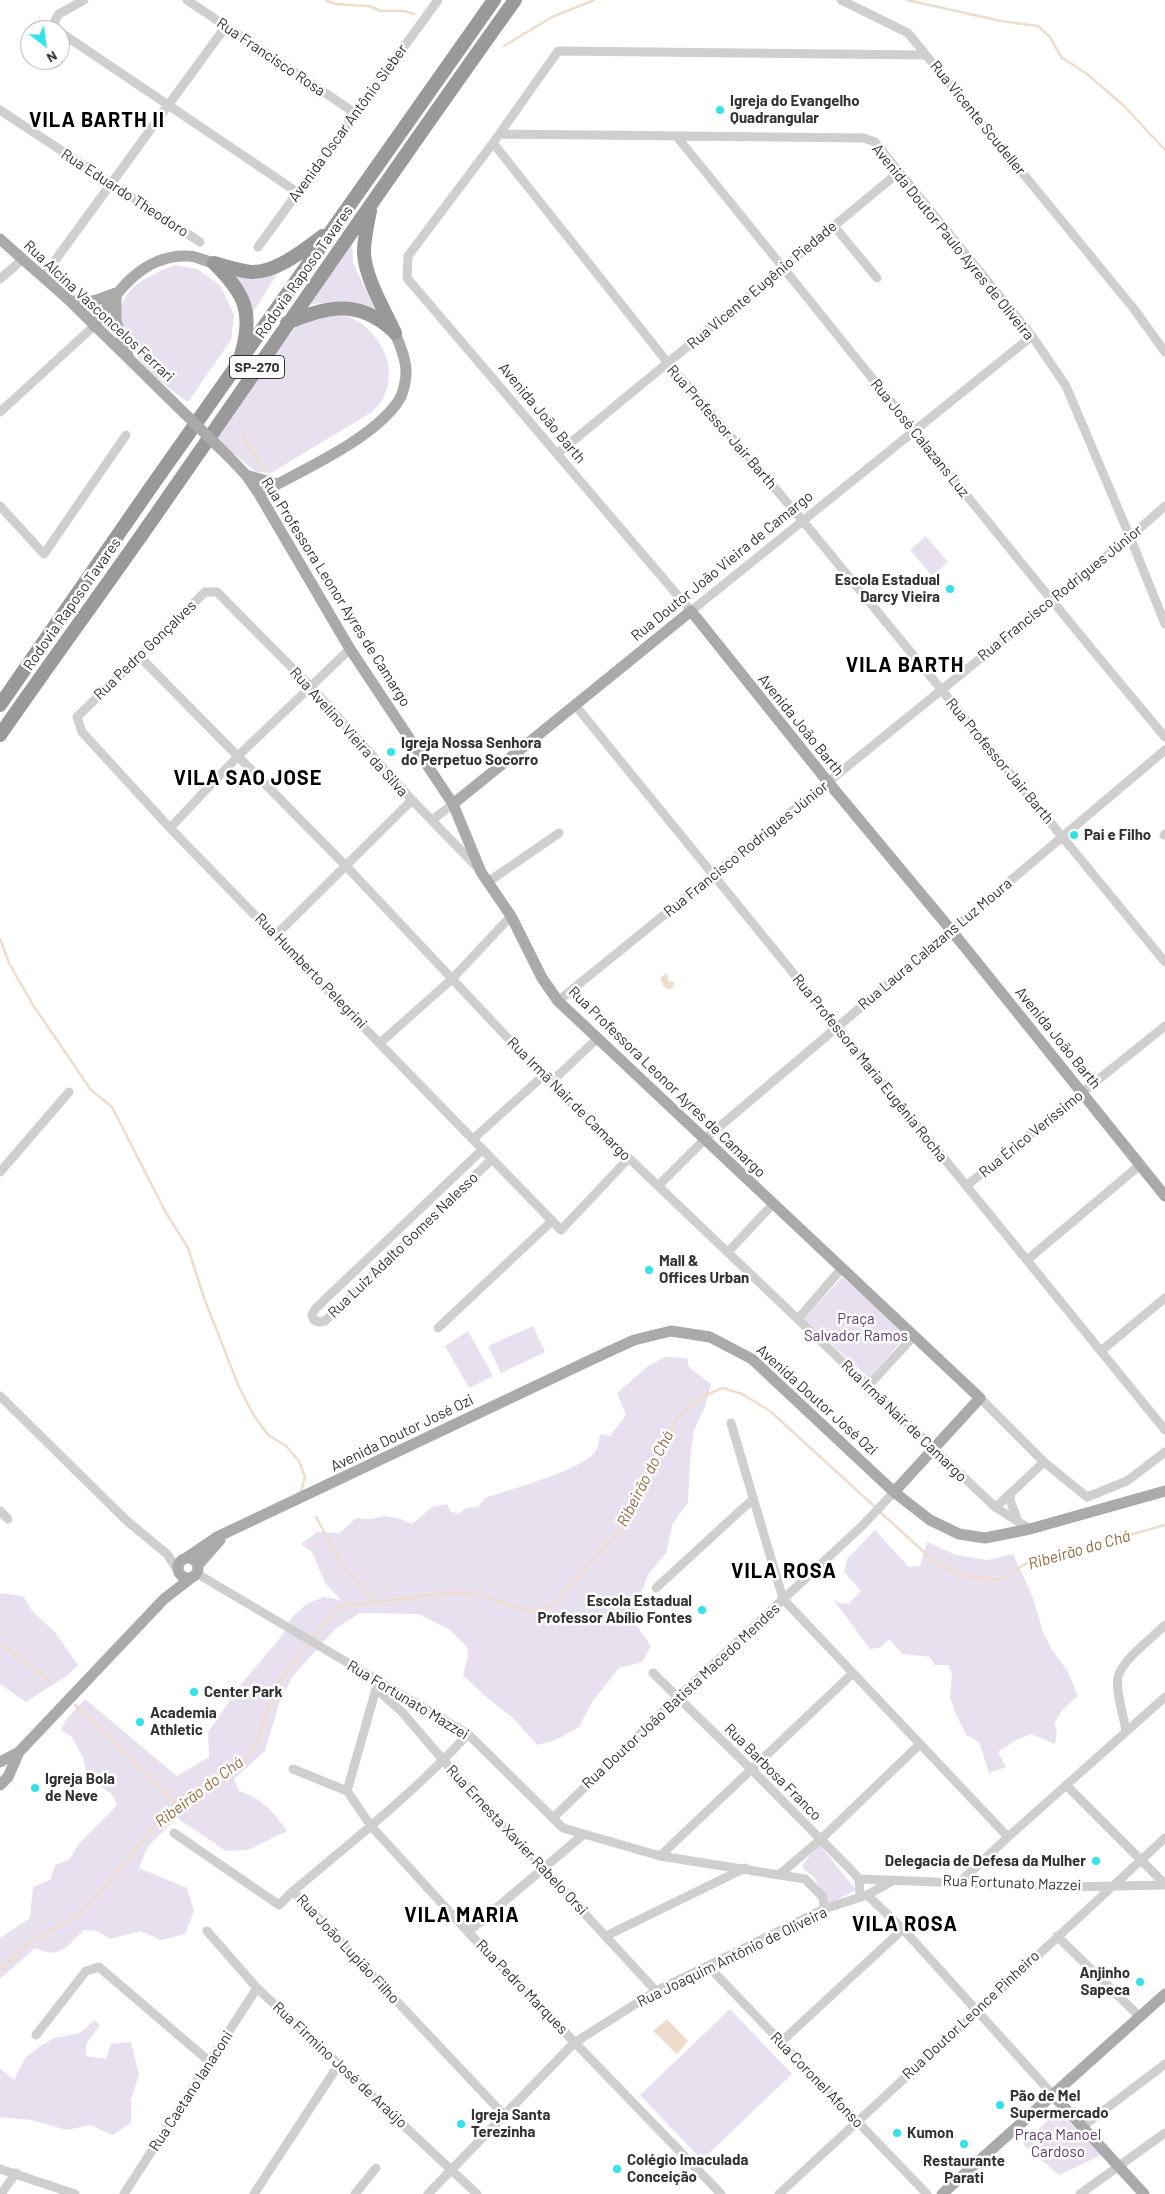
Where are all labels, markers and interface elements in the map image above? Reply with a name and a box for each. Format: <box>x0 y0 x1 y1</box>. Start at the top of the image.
street label: Rua Francisco Rosa <box>213 14 329 100</box>
north arrow <box>20 20 70 70</box>
street label: Avenida Oscar Antônio Sieber <box>285 41 411 205</box>
text: N <box>44 48 61 67</box>
street label: Rua Vicente Scudeller <box>926 57 1030 179</box>
place label: Igreja do Evangelho Quadrangular <box>730 92 860 127</box>
marker: Igreja do Evangelho Quadrangular <box>714 104 726 116</box>
district label: VILA BARTH II <box>27 108 167 132</box>
street label: Avenida Doutor Paulo Ayres de Oliveira <box>868 140 1038 344</box>
street label: Rua Eduardo Theodoro <box>58 145 192 241</box>
street label: Rodovia Raposo Tavares <box>251 202 357 342</box>
street label: Rua Vicente Eugênio Piedade <box>684 217 840 353</box>
street label: Rua Alcina Vasconcelos Ferrari <box>20 237 178 385</box>
road number: SP-270 <box>230 356 284 378</box>
street label: Avenida João Barth <box>495 359 589 467</box>
street label: Rua Professor Jair Barth <box>663 361 781 493</box>
street label: Rua José Calazans Luz <box>867 375 973 501</box>
street label: Rua Professora Leonor Ayres de Camargo <box>258 474 414 710</box>
street label: Rua Doutor João Vieira de Camargo <box>627 487 817 645</box>
street label: Rua Francisco Rodrigues Júnior <box>974 521 1146 665</box>
street label: Rodovia Raposo Tavares <box>19 534 125 674</box>
place label: Escola Estadual Darcy Vieira <box>835 571 940 606</box>
marker: Escola Estadual Darcy Vieira <box>944 583 956 595</box>
street label: Rua Pedro Gonçalves <box>90 596 200 704</box>
district label: VILA BARTH <box>845 653 965 677</box>
street label: Rua Avelino Vieira da Silva <box>286 664 412 800</box>
street label: Avenida João Barth <box>754 670 848 780</box>
street label: Rua Professor Jair Barth <box>942 695 1058 827</box>
place label: Igreja Nossa Senhora do Perpetuo Socorro <box>401 734 541 769</box>
marker: Igreja Nossa Senhora do Perpetuo Socorro <box>385 746 397 758</box>
district label: VILA SAO JOSE <box>172 766 324 790</box>
street label: Rua Francisco Rodrigues Júnior <box>660 777 832 921</box>
place label: Pai e Filho <box>1084 826 1151 844</box>
marker: Pai e Filho <box>1068 829 1080 841</box>
street label: Rua Laura Calazans Luz Moura <box>855 874 1015 1014</box>
street label: Rua Humberto Pelegrini <box>251 910 371 1032</box>
street label: Rua Professora Maria Eugênia Rocha <box>789 971 951 1165</box>
street label: Rua Professora Leonor Ayres de Camargo <box>565 983 769 1181</box>
street label: Avenida João Barth <box>1011 983 1105 1093</box>
street label: Rua Irmã Nair de Camargo <box>503 1033 635 1165</box>
street label: Rua Érico Veríssimo <box>975 1087 1087 1181</box>
street label: Rua Luiz Adalto Gomes Nalesso <box>324 1168 482 1322</box>
place label: Mall & Offices Urban <box>659 1252 749 1287</box>
marker: Mall & Offices Urban <box>643 1264 655 1276</box>
park label: Praça Salvador Ramos <box>804 1310 908 1345</box>
street label: Avenida Doutor José Ozi <box>753 1341 881 1459</box>
street label: Rua Irmã Nair de Camargo <box>837 1356 971 1486</box>
street label: Avenida Doutor José Ozi <box>328 1391 476 1475</box>
water label: Ribeirão do Chá <box>613 1428 677 1530</box>
water label: Ribeirão do Chá <box>1026 1526 1132 1574</box>
district label: VILA ROSA <box>730 1559 838 1583</box>
place label: Escola Estadual Professor Abílio Fontes <box>538 1592 692 1627</box>
street label: Rua Doutor João Batista Macedo Mendes <box>578 1599 784 1793</box>
marker: Escola Estadual Professor Abílio Fontes <box>696 1604 708 1616</box>
street label: Rua Fortunato Mazzei <box>344 1657 472 1743</box>
place label: Center Park <box>204 1683 283 1701</box>
marker: Center Park <box>188 1686 200 1698</box>
place label: Academia Athletic <box>150 1704 217 1739</box>
marker: Academia Athletic <box>134 1716 146 1728</box>
street label: Rua Barbosa Franco <box>721 1720 825 1824</box>
water label: Ribeirão do Chá <box>151 1753 247 1831</box>
street label: Rua Ernesta Xavier Rabelo Orsi <box>443 1761 591 1919</box>
place label: Igreja Bola de Neve <box>45 1770 115 1805</box>
marker: Igreja Bola de Neve <box>29 1782 41 1794</box>
place label: Delegacia de Defesa da Mulher <box>885 1852 1086 1870</box>
marker: Delegacia de Defesa da Mulher <box>1090 1855 1102 1867</box>
street label: Rua Fortunato Mazzei <box>942 1872 1082 1894</box>
street label: Rua João Lupião Filho <box>293 1891 403 2007</box>
district label: VILA MARIA <box>403 1903 521 1927</box>
street label: Rua Joaquim Antônio de Oliveira <box>634 1903 830 2011</box>
district label: VILA ROSA <box>851 1912 959 1936</box>
street label: Rua Pedro Marques <box>472 1936 572 2038</box>
street label: Rua Doutor Leonce Pinheiro <box>899 1947 1043 2083</box>
place label: Anjinho Sapeca <box>1079 1964 1130 1999</box>
marker: Anjinho Sapeca <box>1134 1976 1146 1988</box>
street label: Rua Firmino José de Araújo <box>269 1998 411 2132</box>
street label: Rua Caetano Ianaconi <box>145 2027 237 2155</box>
street label: Rua Coronel Afonso <box>767 2028 867 2132</box>
place label: Pão de Mel Supermercado <box>1010 2087 1109 2122</box>
marker: Pão de Mel Supermercado <box>994 2099 1006 2111</box>
place label: Igreja Santa Terezinha <box>471 2106 550 2141</box>
marker: Igreja Santa Terezinha <box>455 2118 467 2130</box>
place label: Kumon <box>907 2124 954 2142</box>
park label: Praça Manoel Cardoso <box>1015 2126 1101 2161</box>
marker: Kumon <box>891 2127 903 2139</box>
marker: Restaurante Parati <box>958 2138 970 2150</box>
place label: Colégio Imaculada Conceição <box>627 2151 748 2186</box>
place label: Restaurante Parati <box>923 2152 1005 2187</box>
marker: Colégio Imaculada Conceição <box>611 2163 623 2175</box>

